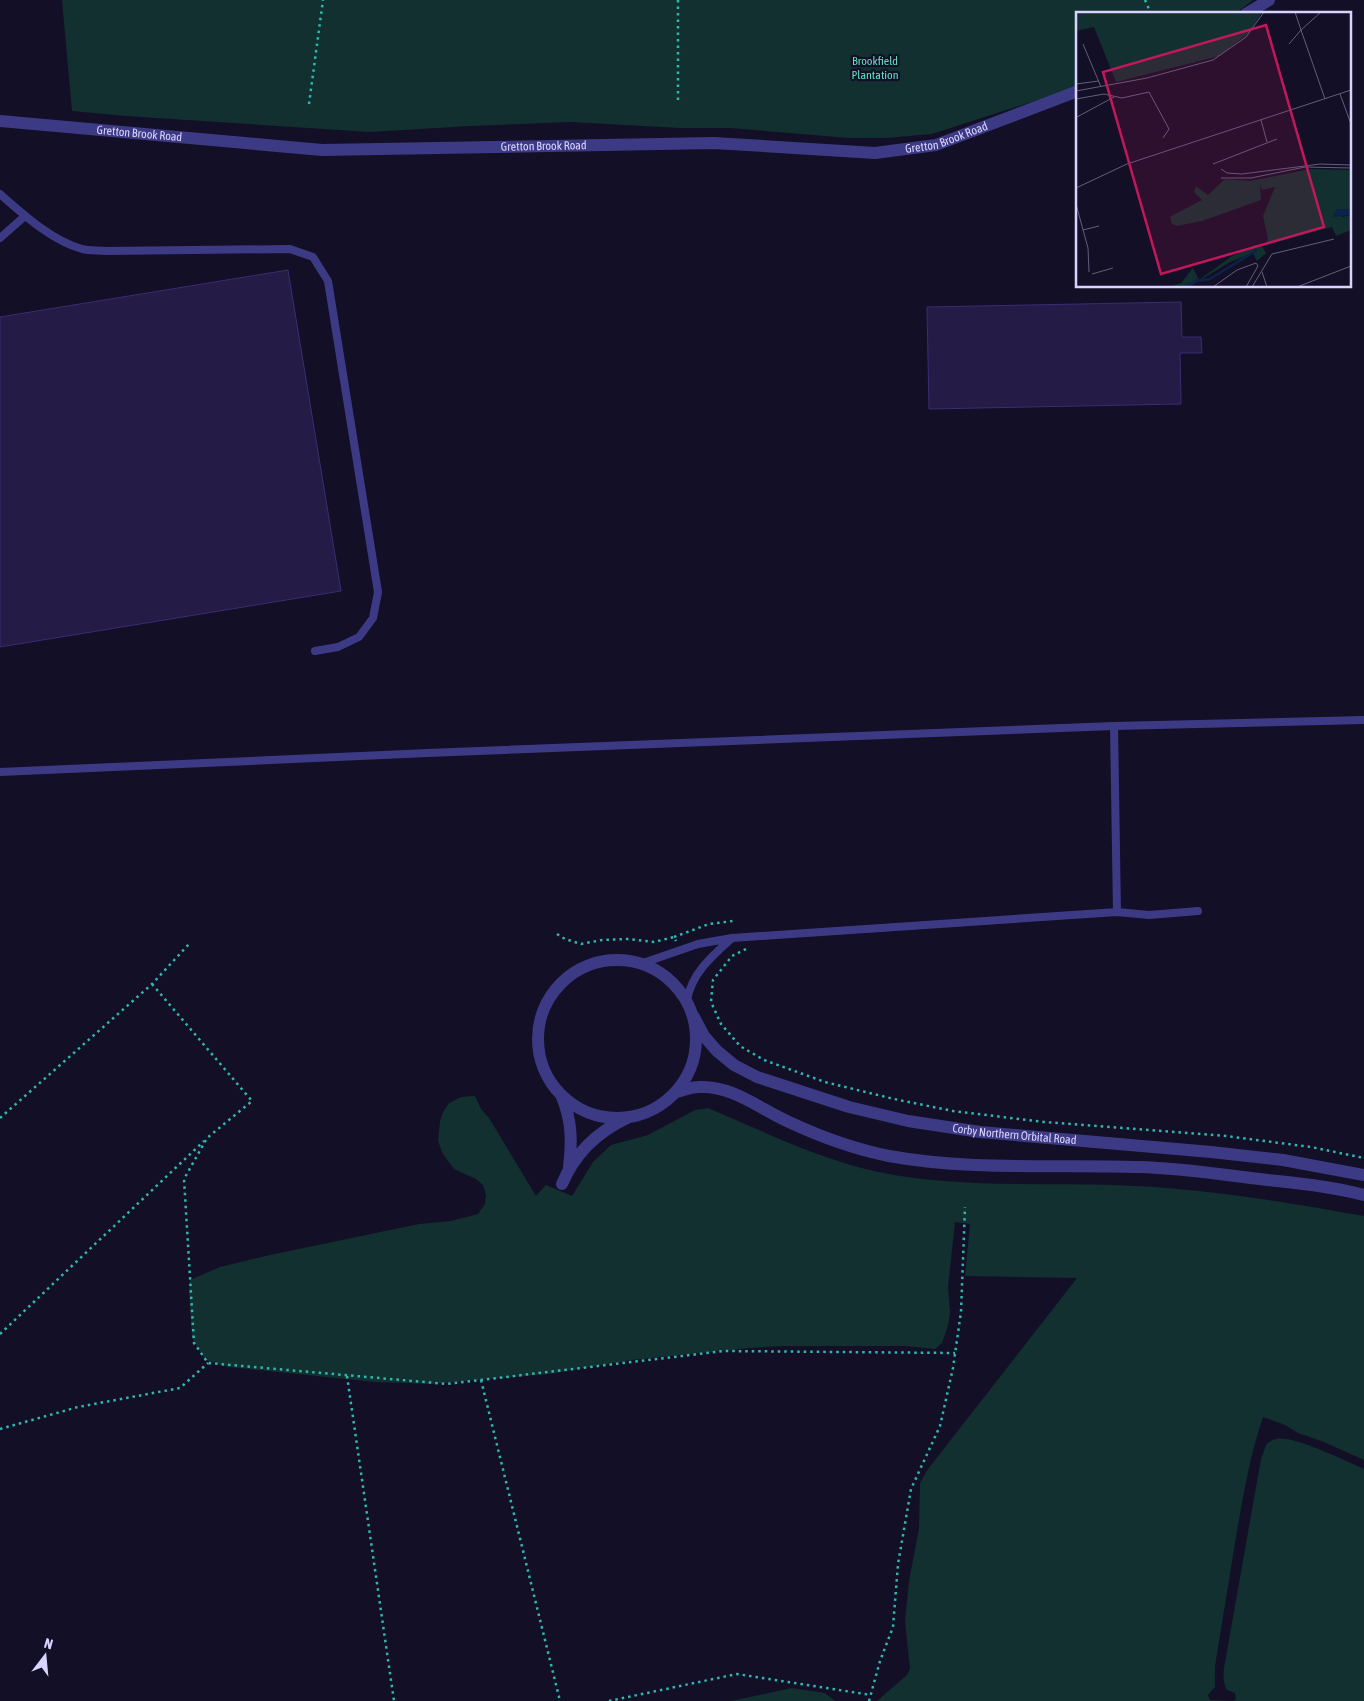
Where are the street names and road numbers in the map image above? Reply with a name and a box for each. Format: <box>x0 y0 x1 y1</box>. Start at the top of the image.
street label: Gretton Brook Road <box>904 119 990 156</box>
street label: Gretton Brook Road <box>96 123 183 144</box>
street label: Gretton Brook Road <box>501 138 587 154</box>
street label: Corby Northern Orbital Road <box>951 1121 1077 1147</box>

